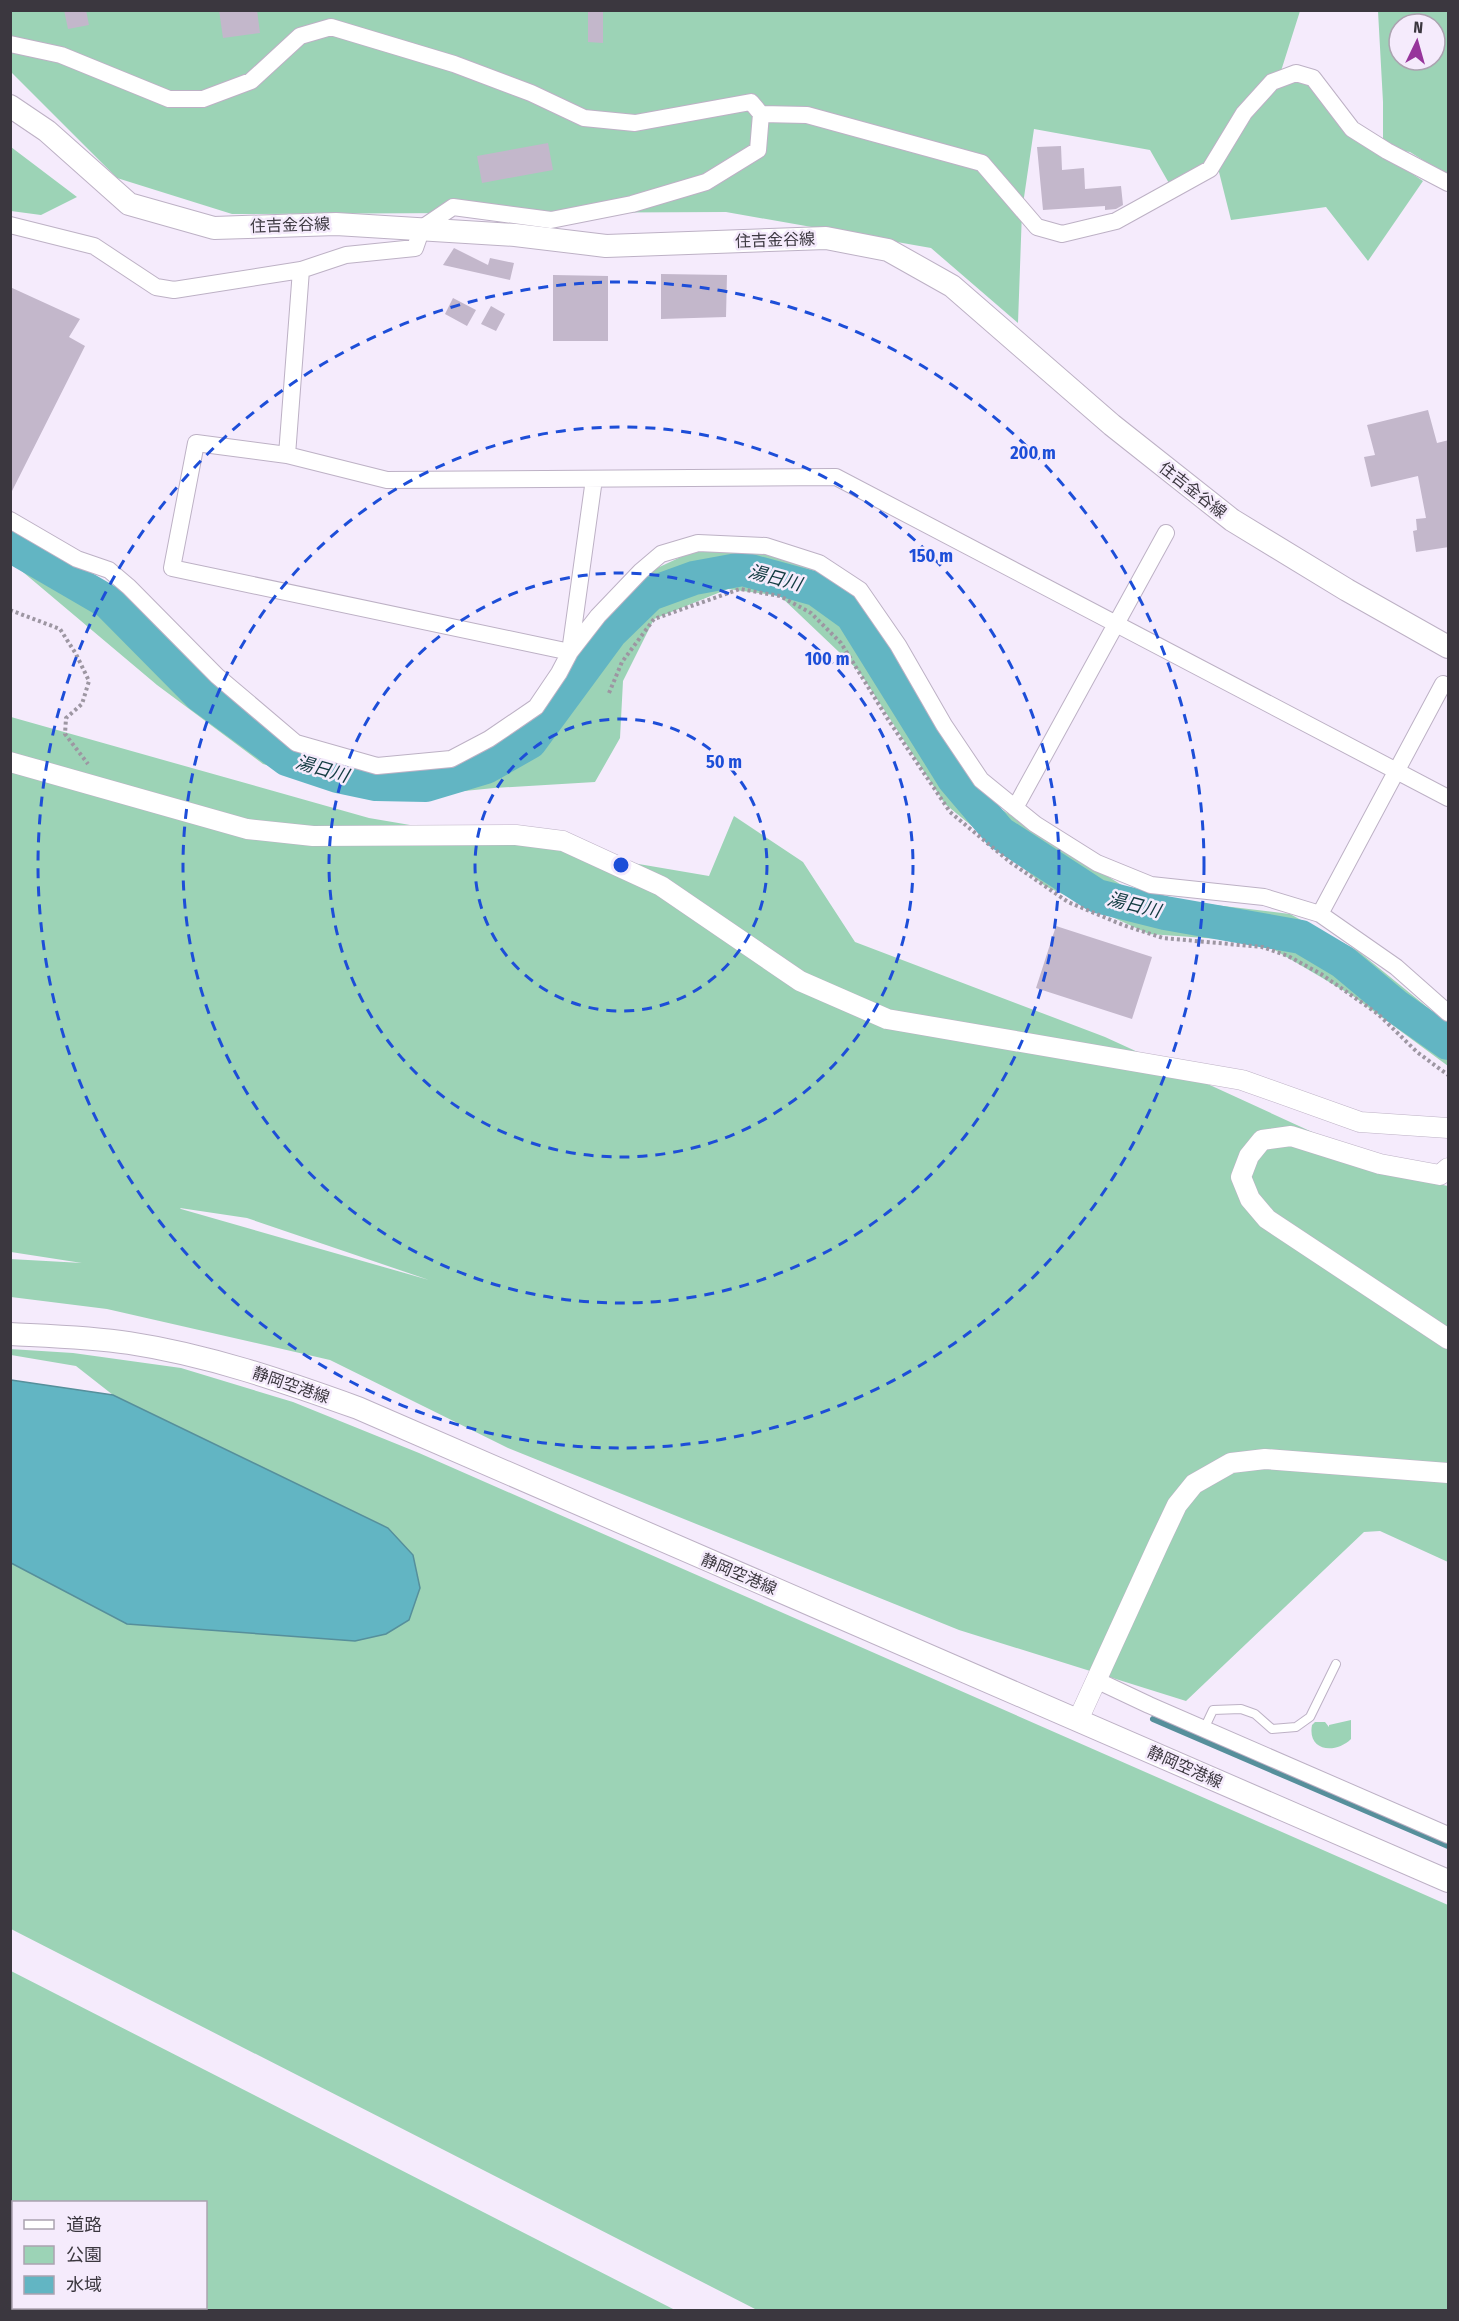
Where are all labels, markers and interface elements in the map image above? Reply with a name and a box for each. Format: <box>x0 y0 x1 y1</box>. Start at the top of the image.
north arrow <box>1387 12 1447 72</box>
text: N <box>1413 18 1424 37</box>
street label: 住吉金谷線 <box>250 214 330 236</box>
street label: 住吉金谷線 <box>735 229 815 251</box>
text: 200 m <box>1009 442 1056 464</box>
street label: 住吉金谷線 <box>1156 458 1230 522</box>
text: 150 m <box>909 545 953 567</box>
water label: 湯日川 <box>746 560 806 596</box>
text: 100 m <box>805 648 849 670</box>
water label: 湯日川 <box>293 751 353 788</box>
text: 50 m <box>706 751 742 773</box>
centre of rings <box>611 855 631 875</box>
water label: 湯日川 <box>1105 888 1165 923</box>
street label: 静岡空港線 <box>250 1363 332 1407</box>
street label: 静岡空港線 <box>698 1550 780 1598</box>
street label: 静岡空港線 <box>1145 1742 1225 1792</box>
legend <box>12 2201 207 2309</box>
text: 道路 <box>66 2214 102 2236</box>
text: 公園 <box>66 2244 102 2266</box>
text: 水域 <box>66 2274 102 2296</box>

